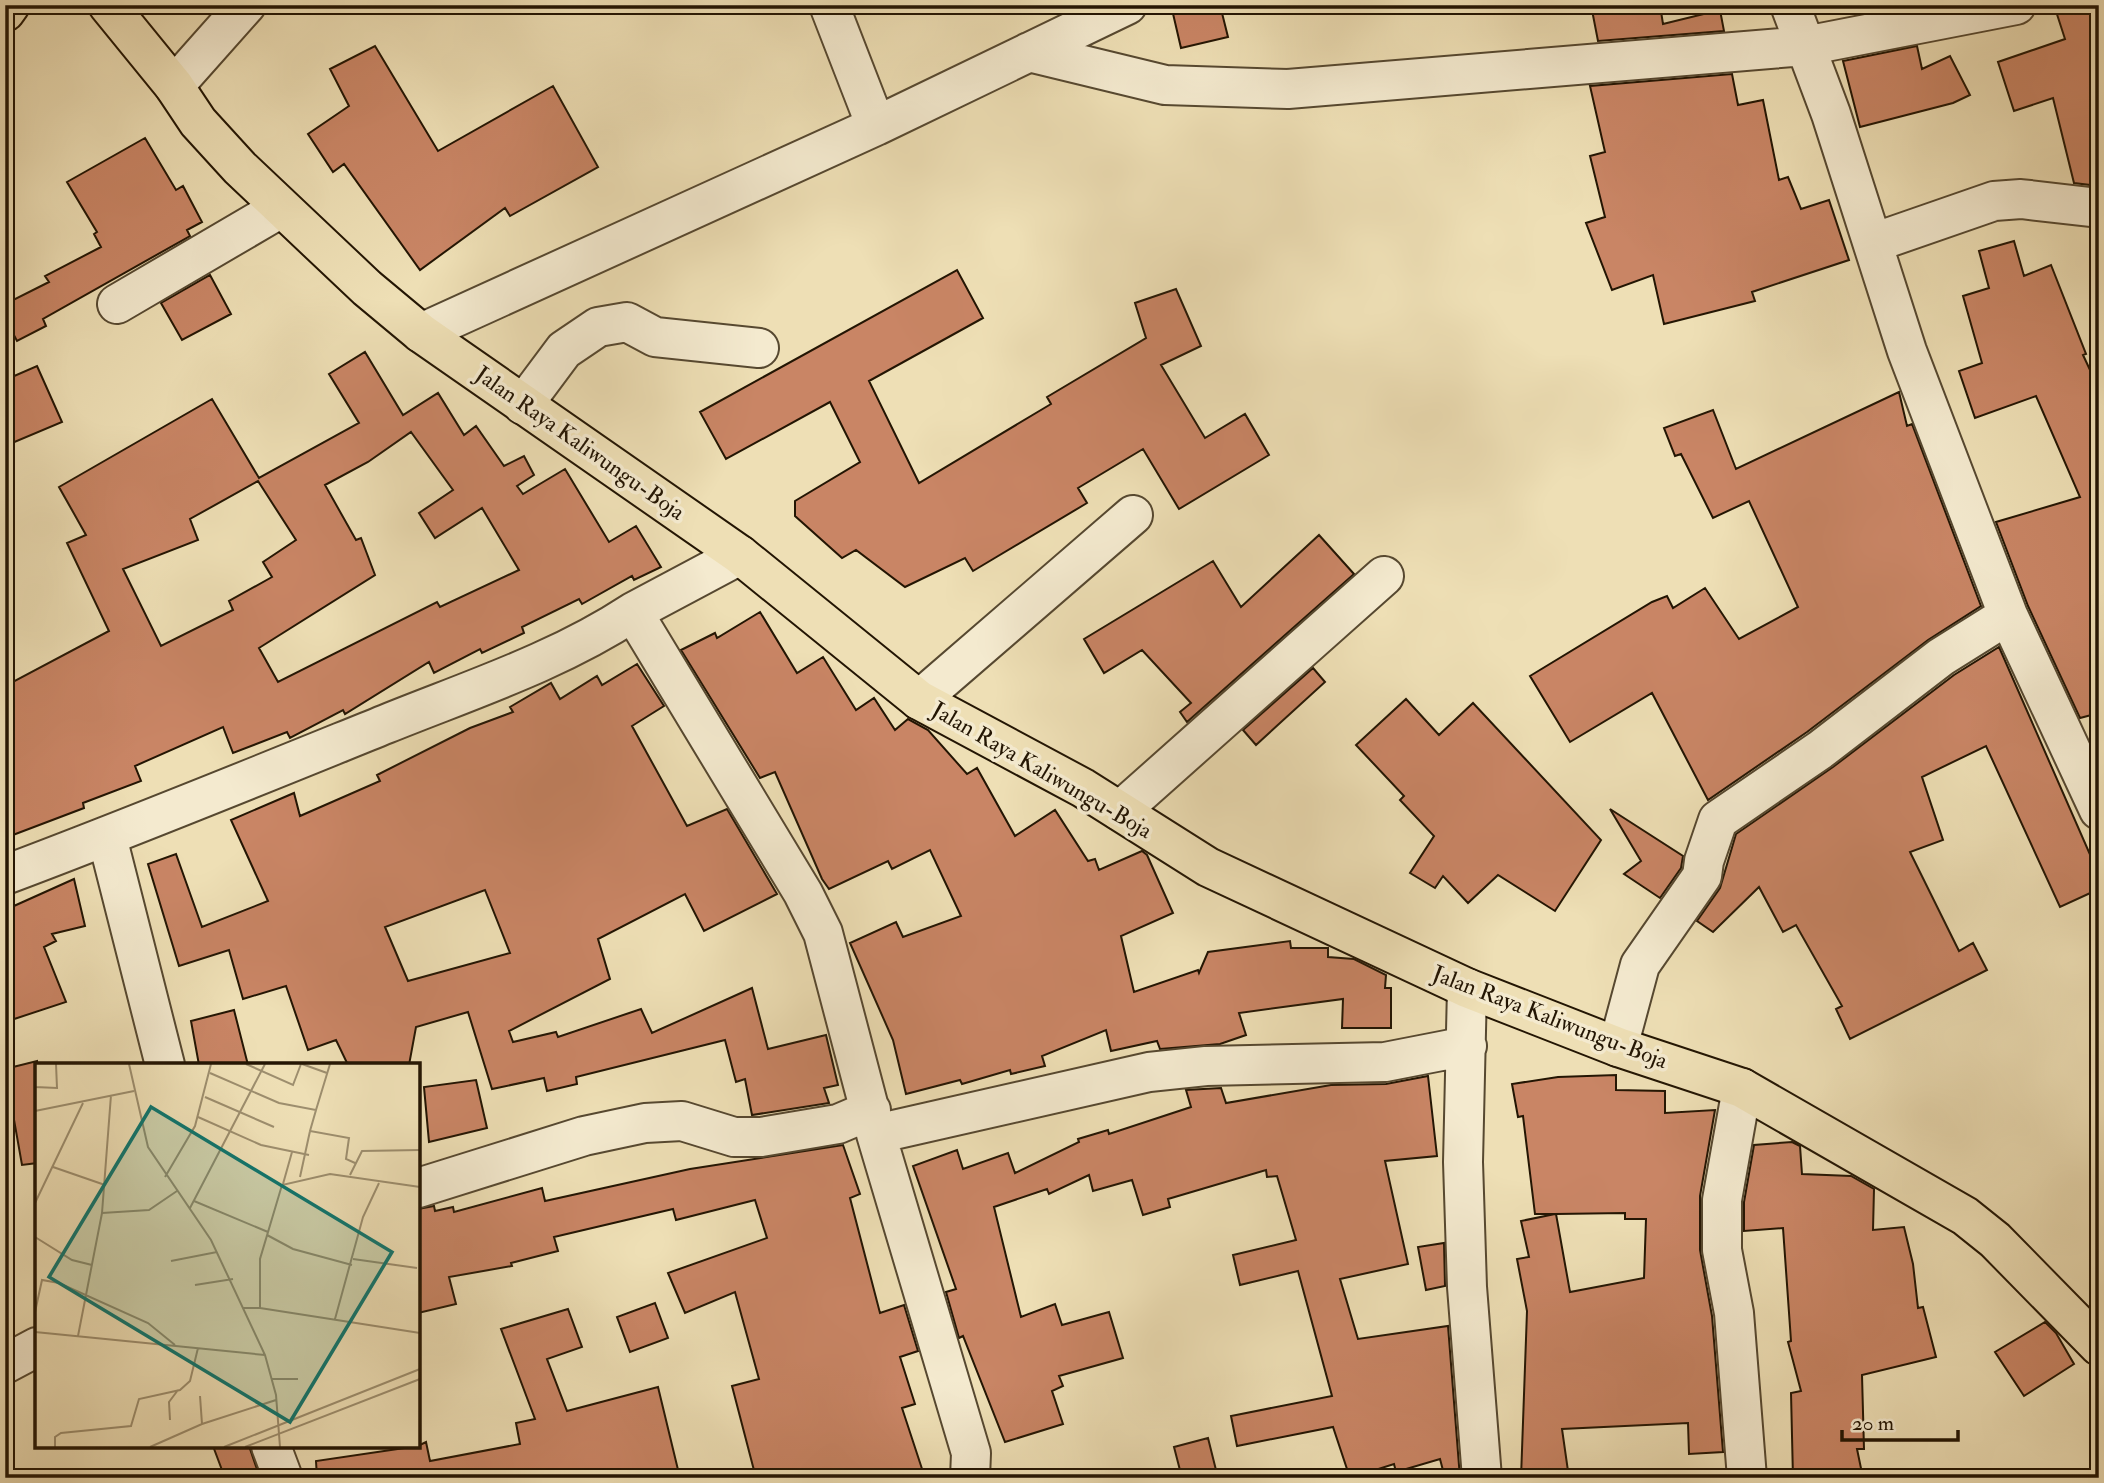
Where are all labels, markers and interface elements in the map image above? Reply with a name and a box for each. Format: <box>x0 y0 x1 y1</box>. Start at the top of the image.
street label: Jalan Raya Kaliwungu-Boja <box>469 359 691 527</box>
street label: Jalan Raya Kaliwungu-Boja <box>926 695 1158 845</box>
street label: Jalan Raya Kaliwungu-Boja <box>1427 958 1672 1075</box>
inset map <box>35 1063 420 1448</box>
scale bar <box>1842 1399 1957 1443</box>
text: 20 m <box>1852 1410 1894 1437</box>

